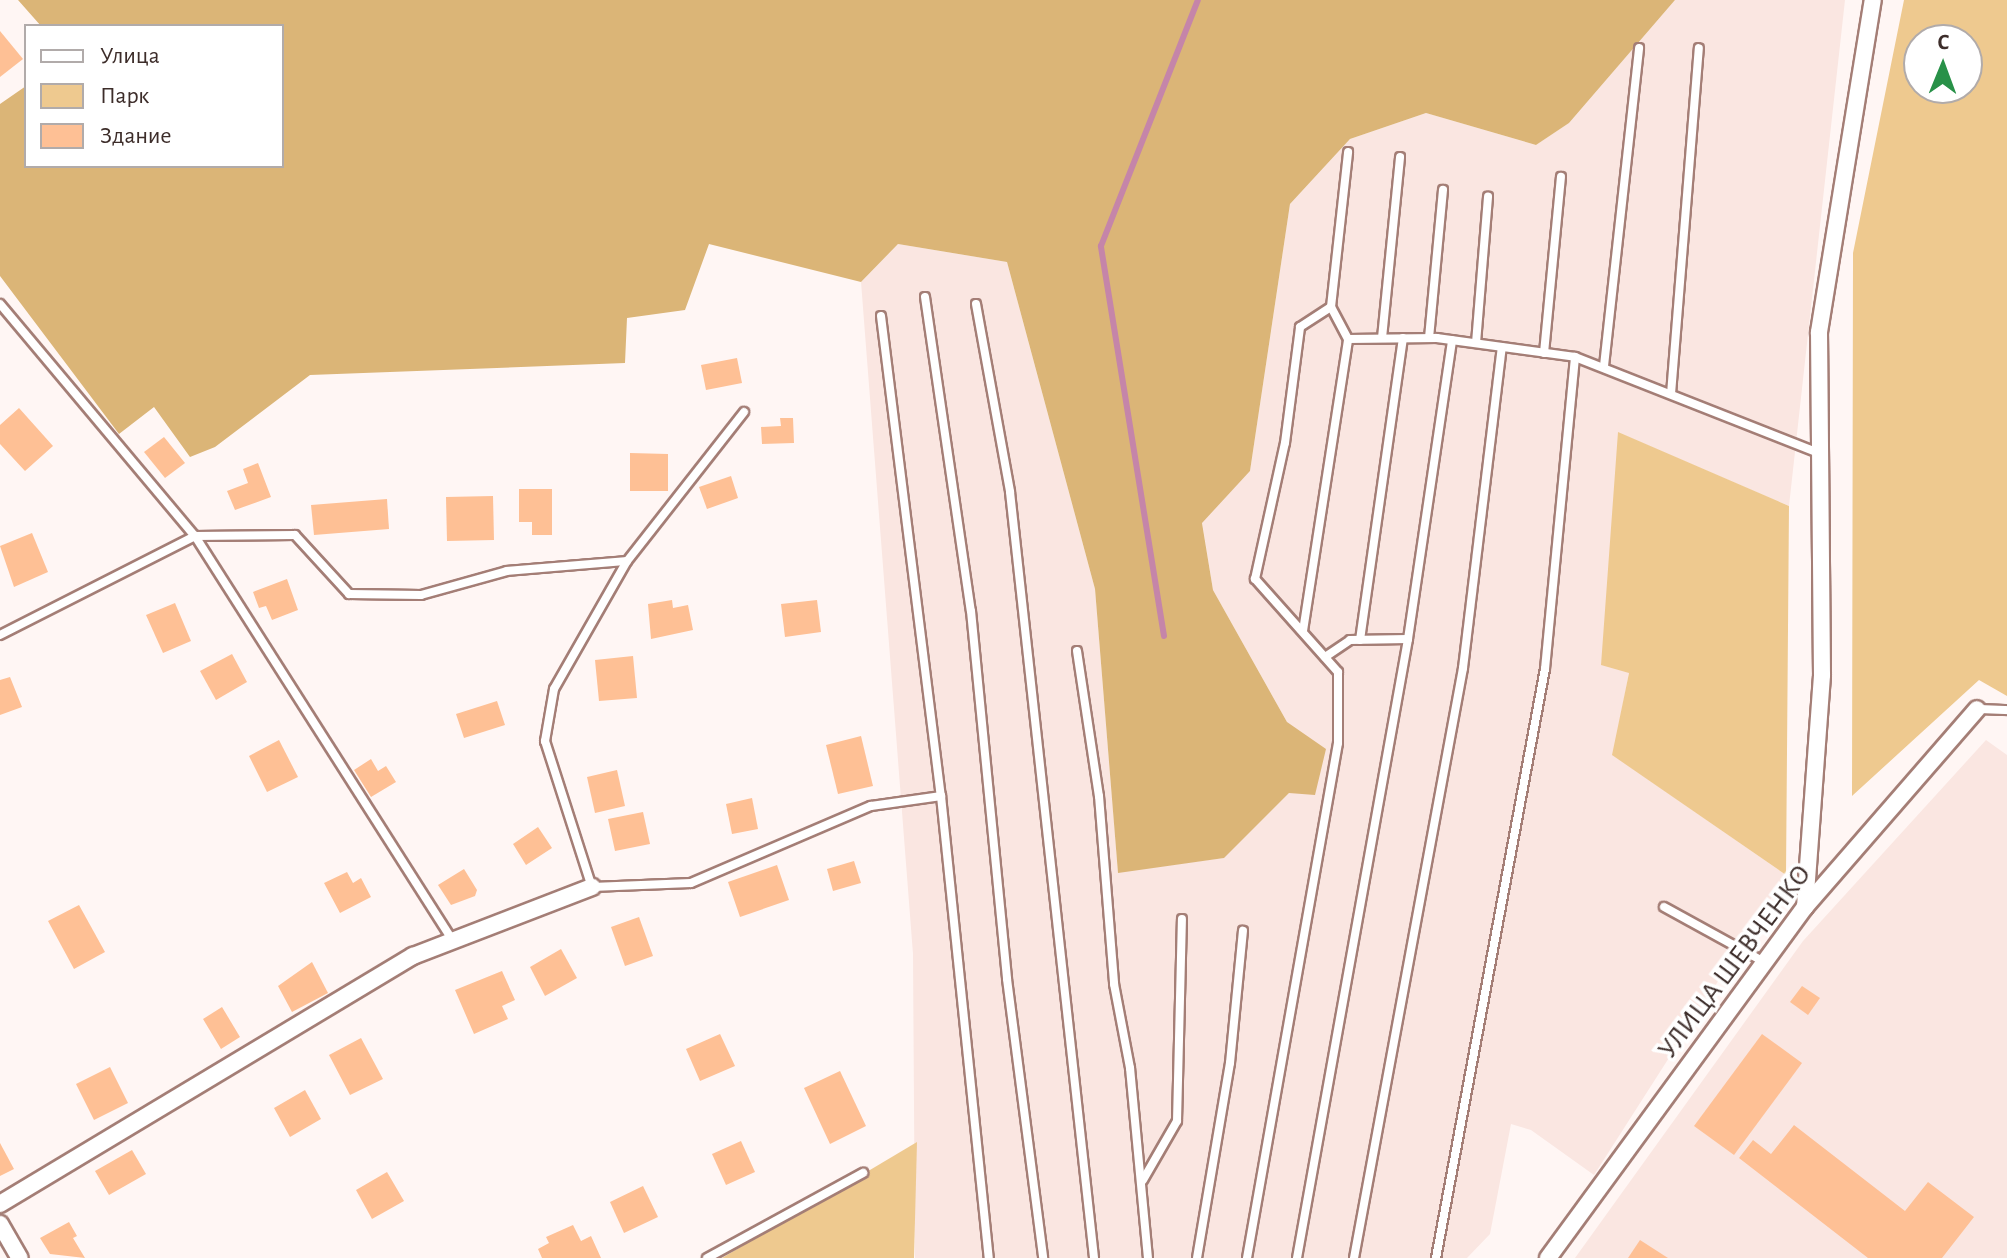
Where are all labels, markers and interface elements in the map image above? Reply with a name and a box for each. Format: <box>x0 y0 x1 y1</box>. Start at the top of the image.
legend <box>24 24 284 168</box>
north arrow <box>1903 24 1983 104</box>
text: С <box>1937 31 1950 53</box>
text: Улица <box>100 44 160 68</box>
text: Парк <box>100 84 149 108</box>
text: Здание <box>100 124 171 148</box>
street label: УЛИЦА ШЕВЧЕНКО <box>1651 858 1819 1066</box>

